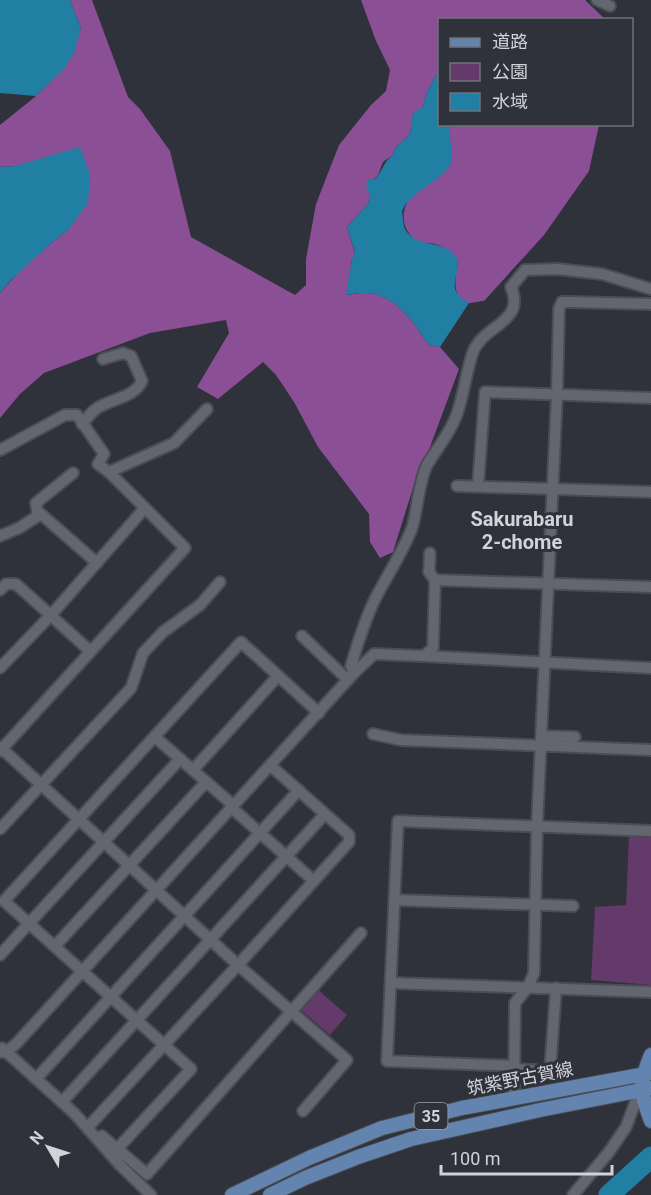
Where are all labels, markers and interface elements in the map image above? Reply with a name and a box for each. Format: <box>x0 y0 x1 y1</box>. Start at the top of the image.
legend <box>438 18 633 126</box>
text: 道路 <box>492 31 528 52</box>
text: 公園 <box>492 61 528 82</box>
text: 水域 <box>492 91 528 112</box>
district label: Sakurabaru 2-chome <box>470 507 574 554</box>
street label: 筑紫野古賀線 <box>465 1058 575 1099</box>
road number: 35 <box>414 1103 448 1129</box>
north arrow <box>18 1117 78 1177</box>
text: N <box>26 1128 48 1148</box>
scale bar <box>441 1138 612 1176</box>
text: 100 m <box>450 1148 501 1169</box>

